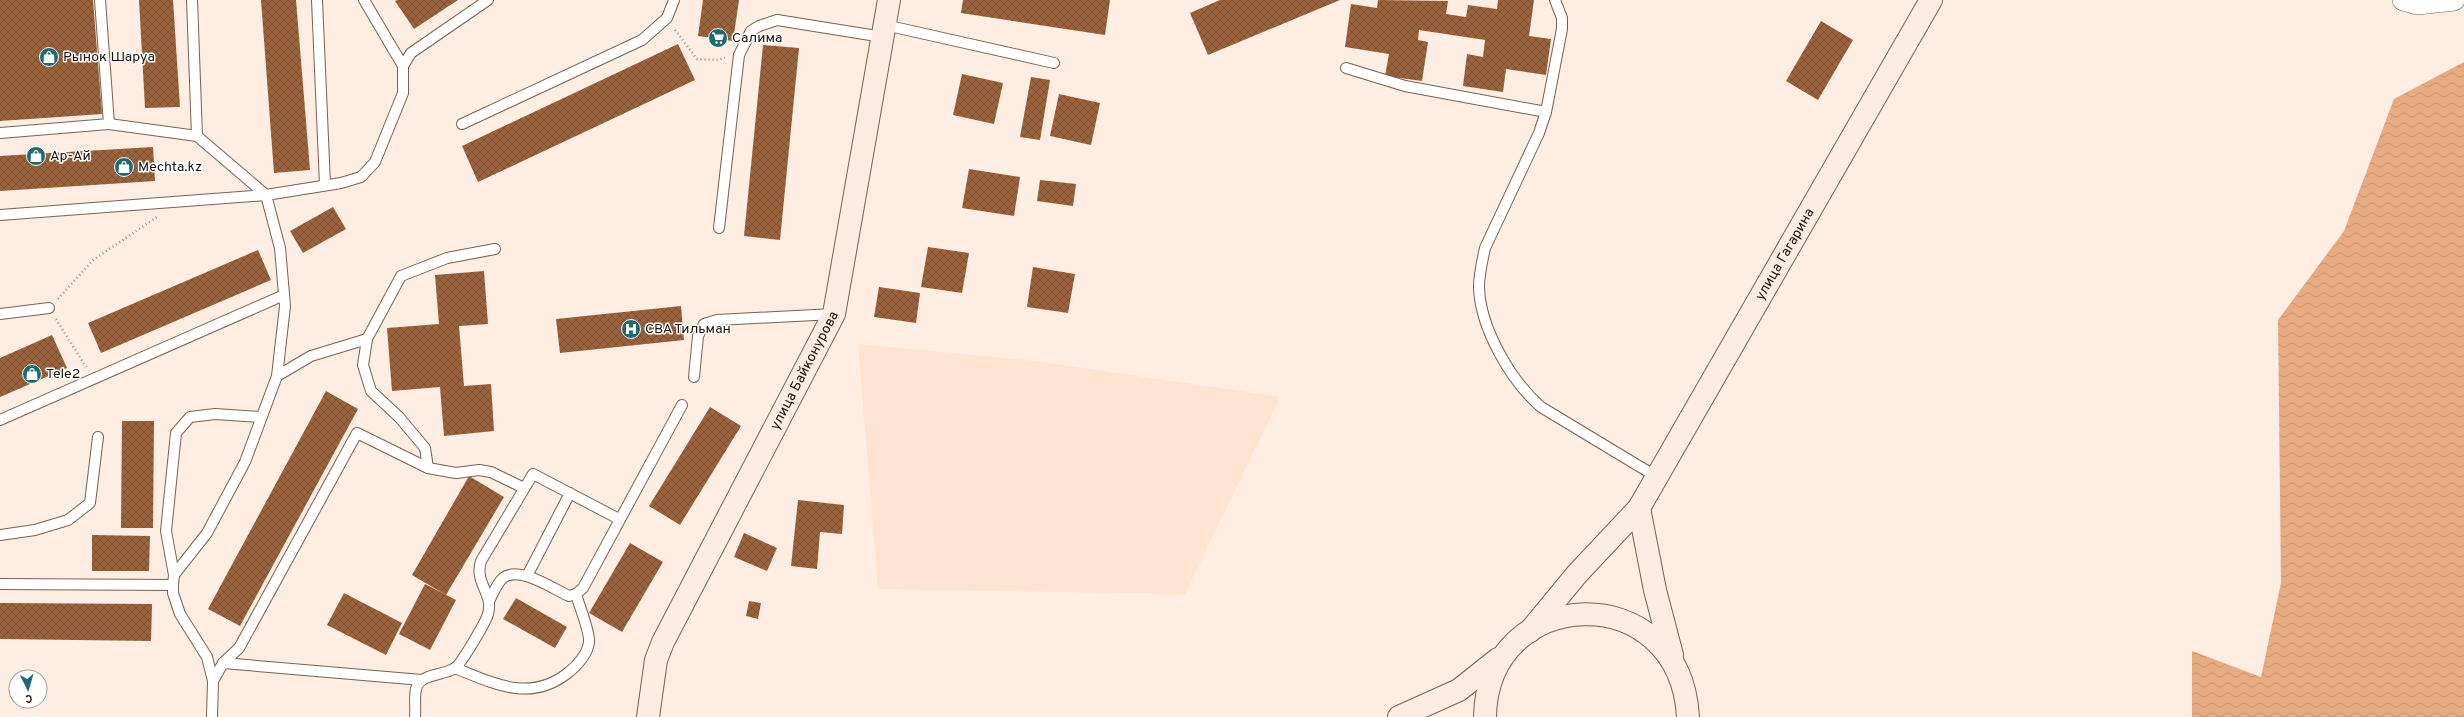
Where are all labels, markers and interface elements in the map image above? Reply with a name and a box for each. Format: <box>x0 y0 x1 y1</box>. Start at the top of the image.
supermarket icon: Салима <box>707 27 729 49</box>
place label: Салима <box>732 30 782 47</box>
shop icon: Рынок Шаруа <box>38 46 60 68</box>
place label: Рынок Шаруа <box>63 49 155 66</box>
shop icon: Ар-Ай <box>25 145 47 167</box>
place label: Ар-Ай <box>50 148 91 165</box>
shop icon: Mechta.kz <box>113 156 135 178</box>
place label: Mechta.kz <box>138 159 202 176</box>
street label: улица Гагарина <box>1752 205 1818 304</box>
street label: улица Байконурова <box>767 308 842 433</box>
hospital icon: СВА Тильман <box>620 318 642 340</box>
place label: СВА Тильман <box>645 321 731 338</box>
shop icon: Tele2 <box>21 363 43 385</box>
place label: Tele2 <box>46 366 80 383</box>
north arrow <box>8 669 48 709</box>
text: С <box>25 691 33 705</box>

